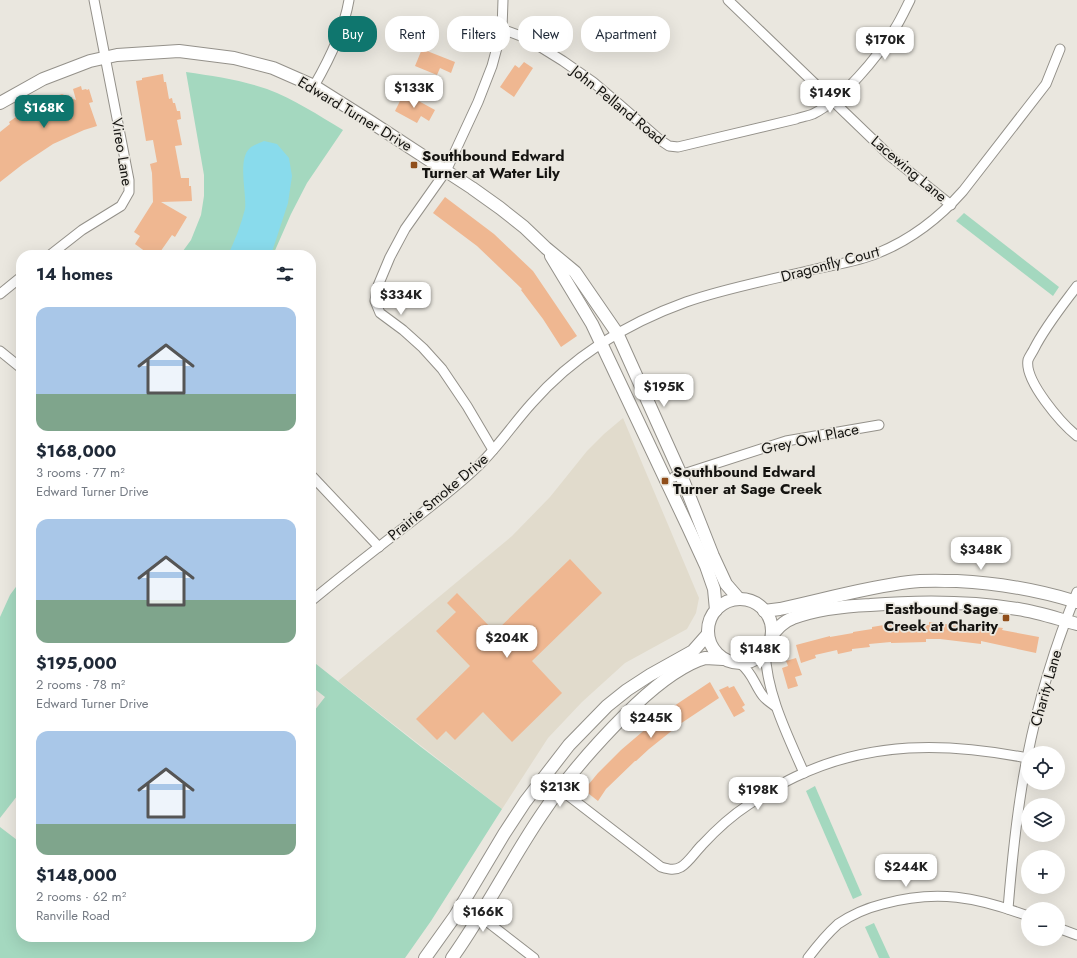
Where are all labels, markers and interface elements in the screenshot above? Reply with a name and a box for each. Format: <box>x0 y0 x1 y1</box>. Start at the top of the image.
chip: Buy <box>328 16 377 52</box>
chip: Rent <box>385 16 439 52</box>
chip: Filters <box>447 16 510 52</box>
chip: New <box>518 16 573 52</box>
chip: Apartment <box>581 16 670 52</box>
pin: $170K <box>857 27 913 61</box>
text: $170K <box>865 30 905 49</box>
street label: John Pelland Road <box>565 59 670 150</box>
street label: Edward Turner Drive <box>294 71 417 157</box>
pin: $133K <box>386 75 442 109</box>
text: $133K <box>394 78 434 97</box>
pin: $149K <box>802 80 858 114</box>
text: $149K <box>809 83 851 102</box>
pin: $168K <box>16 95 72 129</box>
text: $168K <box>24 98 64 117</box>
street label: Vireo Lane <box>106 116 138 188</box>
street label: Lacewing Lane <box>866 131 952 208</box>
place label: Southbound Edward Turner at Water Lily <box>422 145 565 184</box>
marker: Southbound Edward Turner at Water Lily <box>409 160 419 170</box>
street label: Dragonfly Court <box>778 240 882 288</box>
text: 14 homes <box>36 262 113 286</box>
icon: filters <box>274 263 296 285</box>
pin: $334K <box>373 282 429 316</box>
text: $334K <box>380 285 422 304</box>
icon: home <box>130 333 202 405</box>
pin: $195K <box>636 374 692 408</box>
text: $195K <box>644 377 684 396</box>
street label: Grey Owl Place <box>759 418 861 460</box>
text: $168,000 <box>36 439 116 463</box>
street label: Prairie Smoke Drive <box>383 448 493 546</box>
place label: Southbound Edward Turner at Sage Creek <box>673 461 823 500</box>
text: 3 rooms · 77 m² <box>36 463 125 482</box>
marker: Southbound Edward Turner at Sage Creek <box>660 476 670 486</box>
text: Edward Turner Drive <box>36 482 149 501</box>
pin: $348K <box>953 537 1009 571</box>
text: $348K <box>960 540 1002 559</box>
icon: home <box>130 545 202 617</box>
place label: Eastbound Sage Creek at Charity <box>884 598 998 637</box>
marker: Eastbound Sage Creek at Charity <box>1001 613 1011 623</box>
pin: $204K <box>479 625 535 659</box>
text: $204K <box>485 628 529 647</box>
pin: $148K <box>732 636 788 670</box>
text: $148K <box>739 639 781 658</box>
street label: Charity Lane <box>1025 647 1067 729</box>
text: $195,000 <box>36 651 117 675</box>
text: 2 rooms · 78 m² <box>36 675 125 694</box>
text: Edward Turner Drive <box>36 694 149 713</box>
pin: $245K <box>623 705 679 739</box>
text: $245K <box>629 708 673 727</box>
map controls <box>1021 746 1065 946</box>
button: locate <box>1021 746 1065 790</box>
icon: home <box>130 757 202 829</box>
pin: $213K <box>532 774 588 808</box>
text: $213K <box>540 777 580 796</box>
pin: $198K <box>730 777 786 811</box>
text: $198K <box>738 780 778 799</box>
button: layers <box>1021 798 1065 842</box>
button: + <box>1021 850 1065 894</box>
pin: $244K <box>878 854 934 888</box>
text: $244K <box>884 857 928 876</box>
text: $148,000 <box>36 863 117 887</box>
text: 2 rooms · 62 m² <box>36 887 126 906</box>
pin: $166K <box>455 899 511 933</box>
text: $166K <box>462 902 504 921</box>
button: − <box>1021 902 1065 946</box>
text: Ranville Road <box>36 906 110 925</box>

